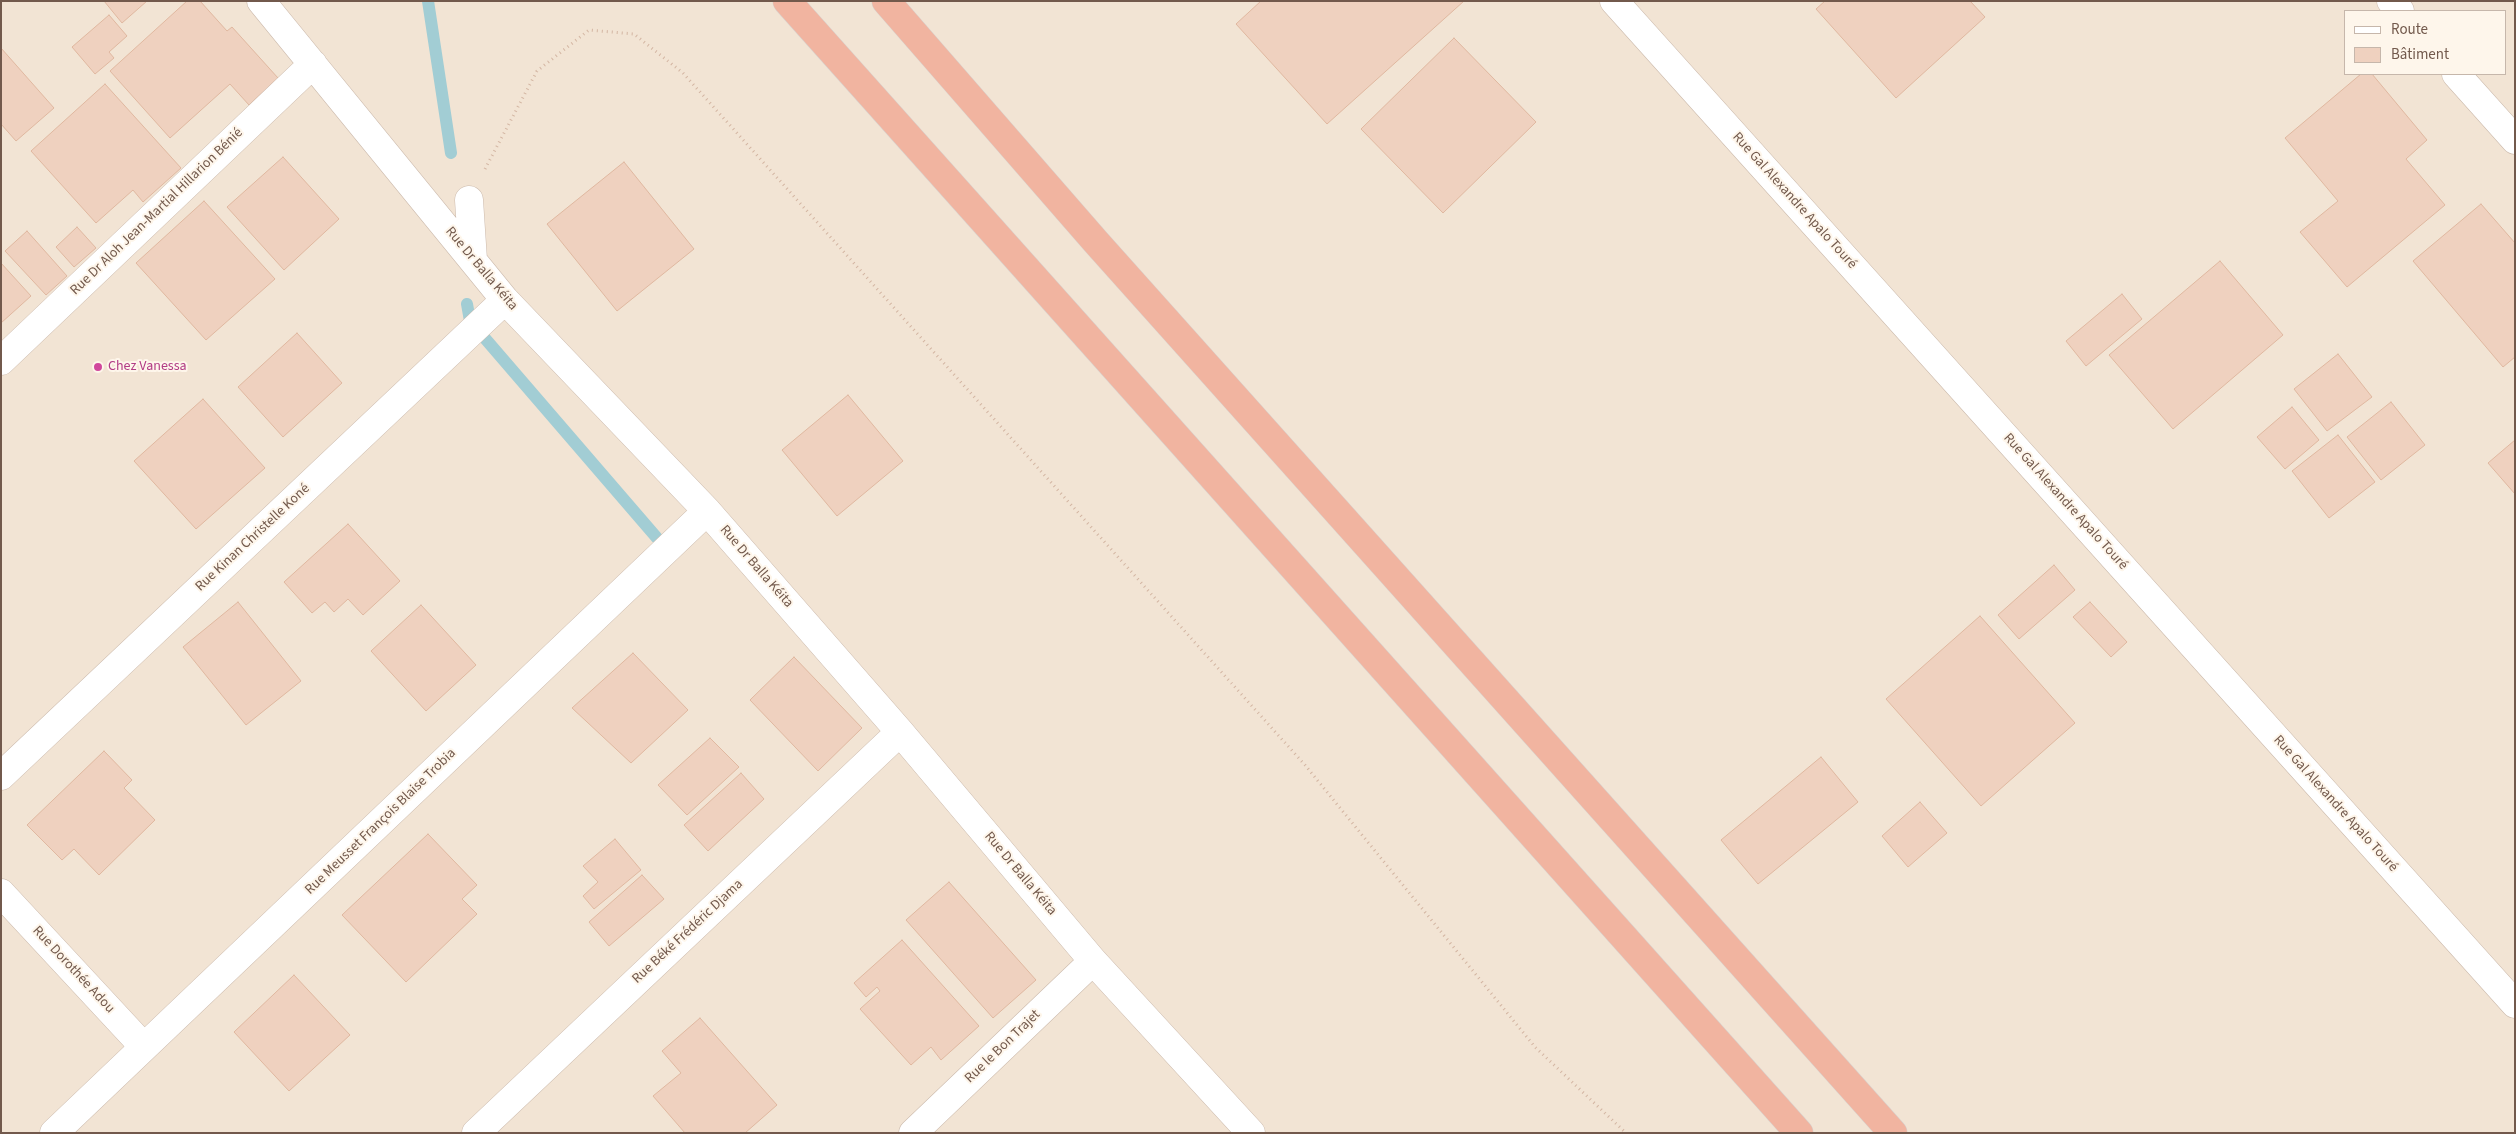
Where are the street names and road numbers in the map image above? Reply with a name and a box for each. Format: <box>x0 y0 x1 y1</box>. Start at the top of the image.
street label: Rue Dr Aloh Jean-Martial Hillarion Bénié <box>67 125 247 299</box>
street label: Rue Gal Alexandre Apalo Touré <box>1728 129 1860 273</box>
street label: Rue Dr Balla Kéita <box>441 224 521 314</box>
street label: Rue Gal Alexandre Apalo Touré <box>1999 430 2131 574</box>
street label: Rue Kinan Christelle Koné <box>192 481 314 595</box>
street label: Rue Dr Balla Kéita <box>716 522 796 612</box>
street label: Rue Gal Alexandre Apalo Touré <box>2269 732 2401 876</box>
street label: Rue Meusset François Blaise Trobia <box>302 745 460 899</box>
street label: Rue Dr Balla Kéita <box>980 829 1060 919</box>
street label: Rue Béké Frédéric Djama <box>629 876 747 988</box>
street label: Rue Dorothée Adou <box>28 923 118 1017</box>
street label: Rue le Bon Trajet <box>962 1007 1044 1087</box>

